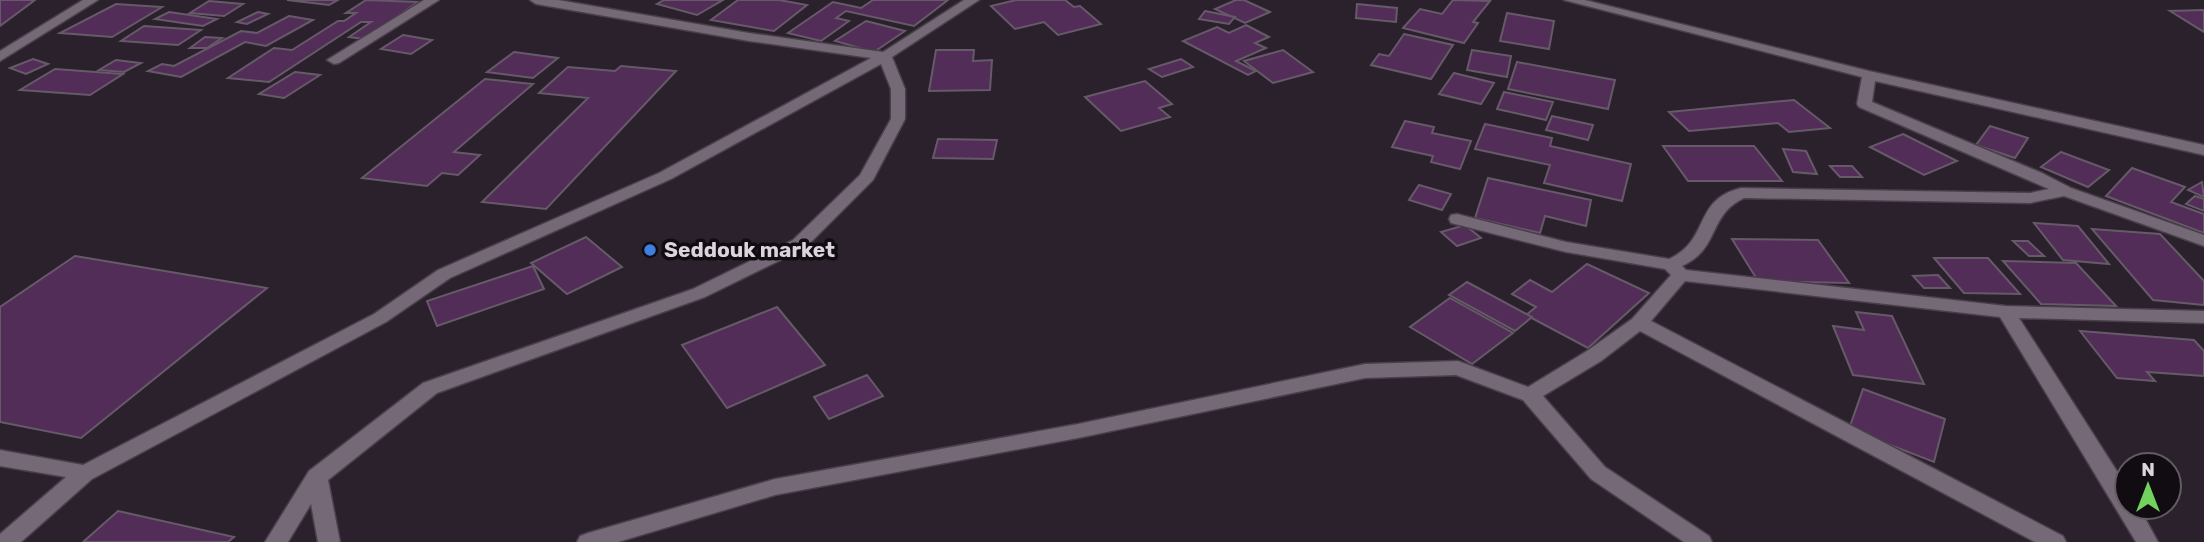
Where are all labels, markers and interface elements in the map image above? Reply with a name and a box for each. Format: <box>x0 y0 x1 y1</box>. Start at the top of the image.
place label: Seddouk market <box>664 237 835 262</box>
marker: Seddouk market <box>642 242 658 258</box>
north arrow <box>2113 451 2183 521</box>
text: N <box>2141 458 2155 481</box>

